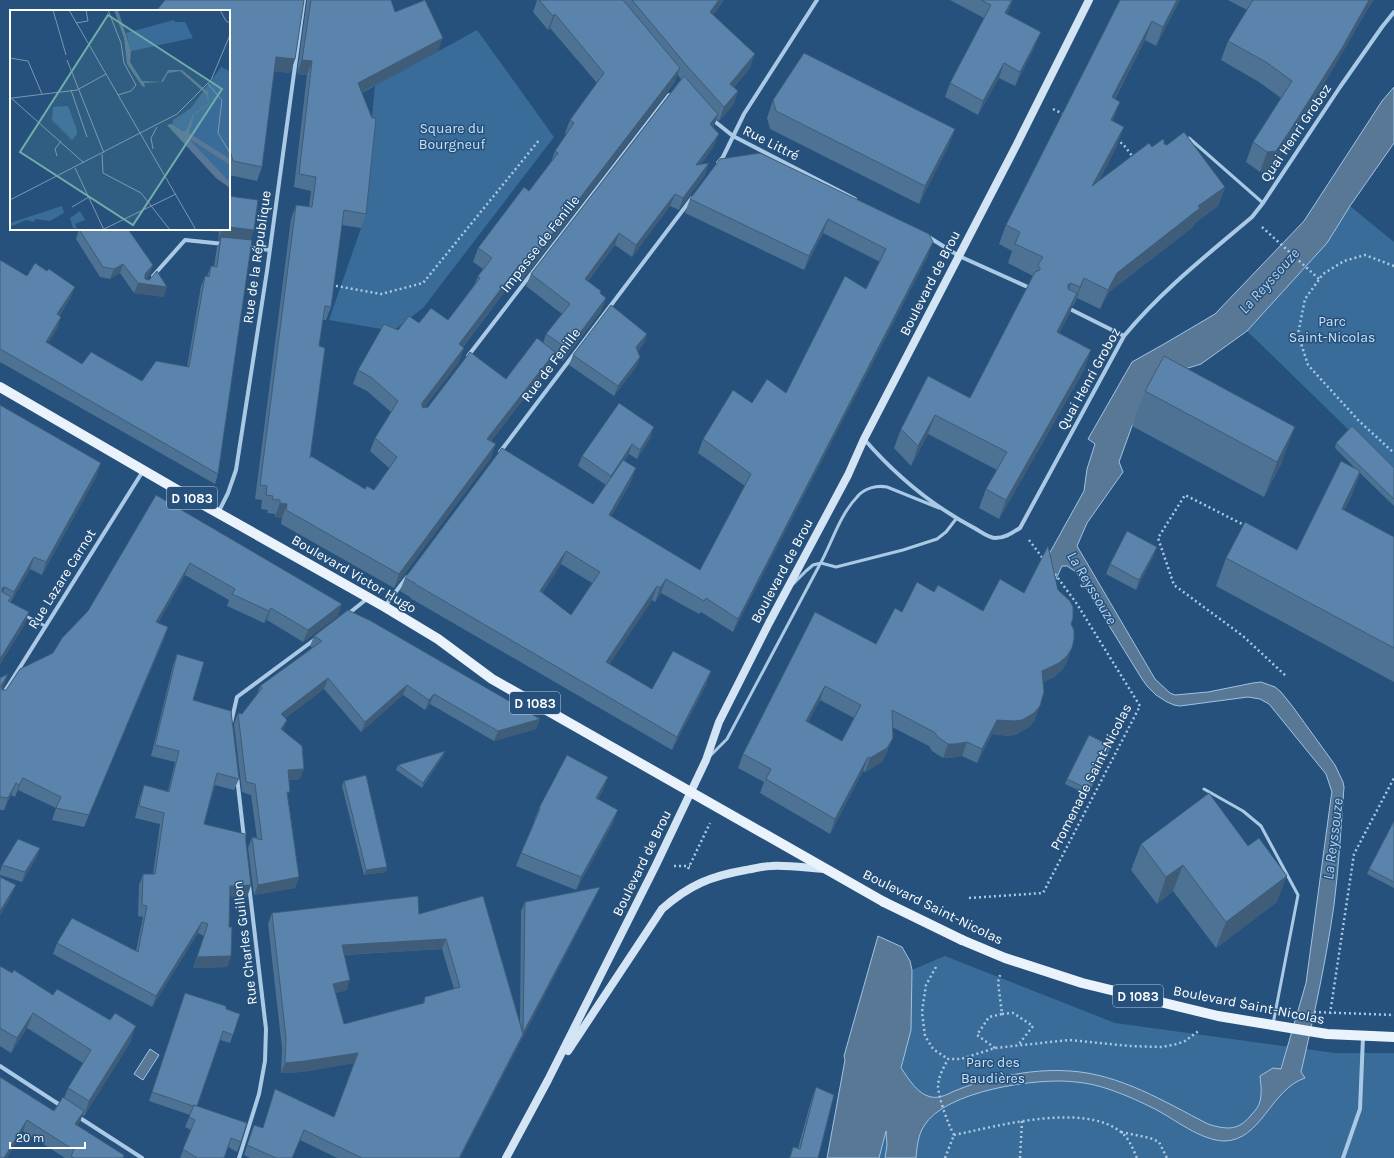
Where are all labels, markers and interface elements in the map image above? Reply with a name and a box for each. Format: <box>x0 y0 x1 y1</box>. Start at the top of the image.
inset map <box>10 10 230 230</box>
street label: Quai Henri Groboz <box>1257 81 1335 185</box>
park label: Square du Bourgneuf <box>419 120 485 153</box>
street label: Rue Littré <box>740 122 802 164</box>
street label: Rue de la République <box>239 189 275 325</box>
street label: Impasse de Fenille <box>497 192 583 296</box>
street label: Boulevard de Brou <box>896 227 964 339</box>
water label: La Reyssouze <box>1235 244 1303 317</box>
park label: Parc Saint-Nicolas <box>1289 313 1375 346</box>
street label: Rue de Fenille <box>518 325 584 405</box>
street label: Quai Henri Groboz <box>1054 325 1124 433</box>
road number: D 1083 <box>167 487 217 509</box>
street label: Boulevard de Brou <box>747 516 817 626</box>
street label: Rue Lazare Carnot <box>24 526 100 632</box>
street label: Boulevard Victor Hugo <box>289 531 419 617</box>
water label: La Reyssouze <box>1063 548 1121 628</box>
road number: D 1083 <box>510 692 560 714</box>
street label: Promenade Saint-Nicolas <box>1047 701 1135 853</box>
water label: La Reyssouze <box>1319 797 1347 881</box>
street label: Boulevard de Brou <box>609 807 675 919</box>
street label: Boulevard Saint-Nicolas <box>860 866 1006 948</box>
street label: Rue Charles Guillon <box>229 880 261 1006</box>
street label: Boulevard Saint-Nicolas <box>1172 982 1326 1028</box>
road number: D 1083 <box>1113 985 1163 1007</box>
park label: Parc des Baudières <box>961 1054 1025 1087</box>
scale bar <box>10 1124 85 1150</box>
text: 20 m <box>16 1131 44 1145</box>

